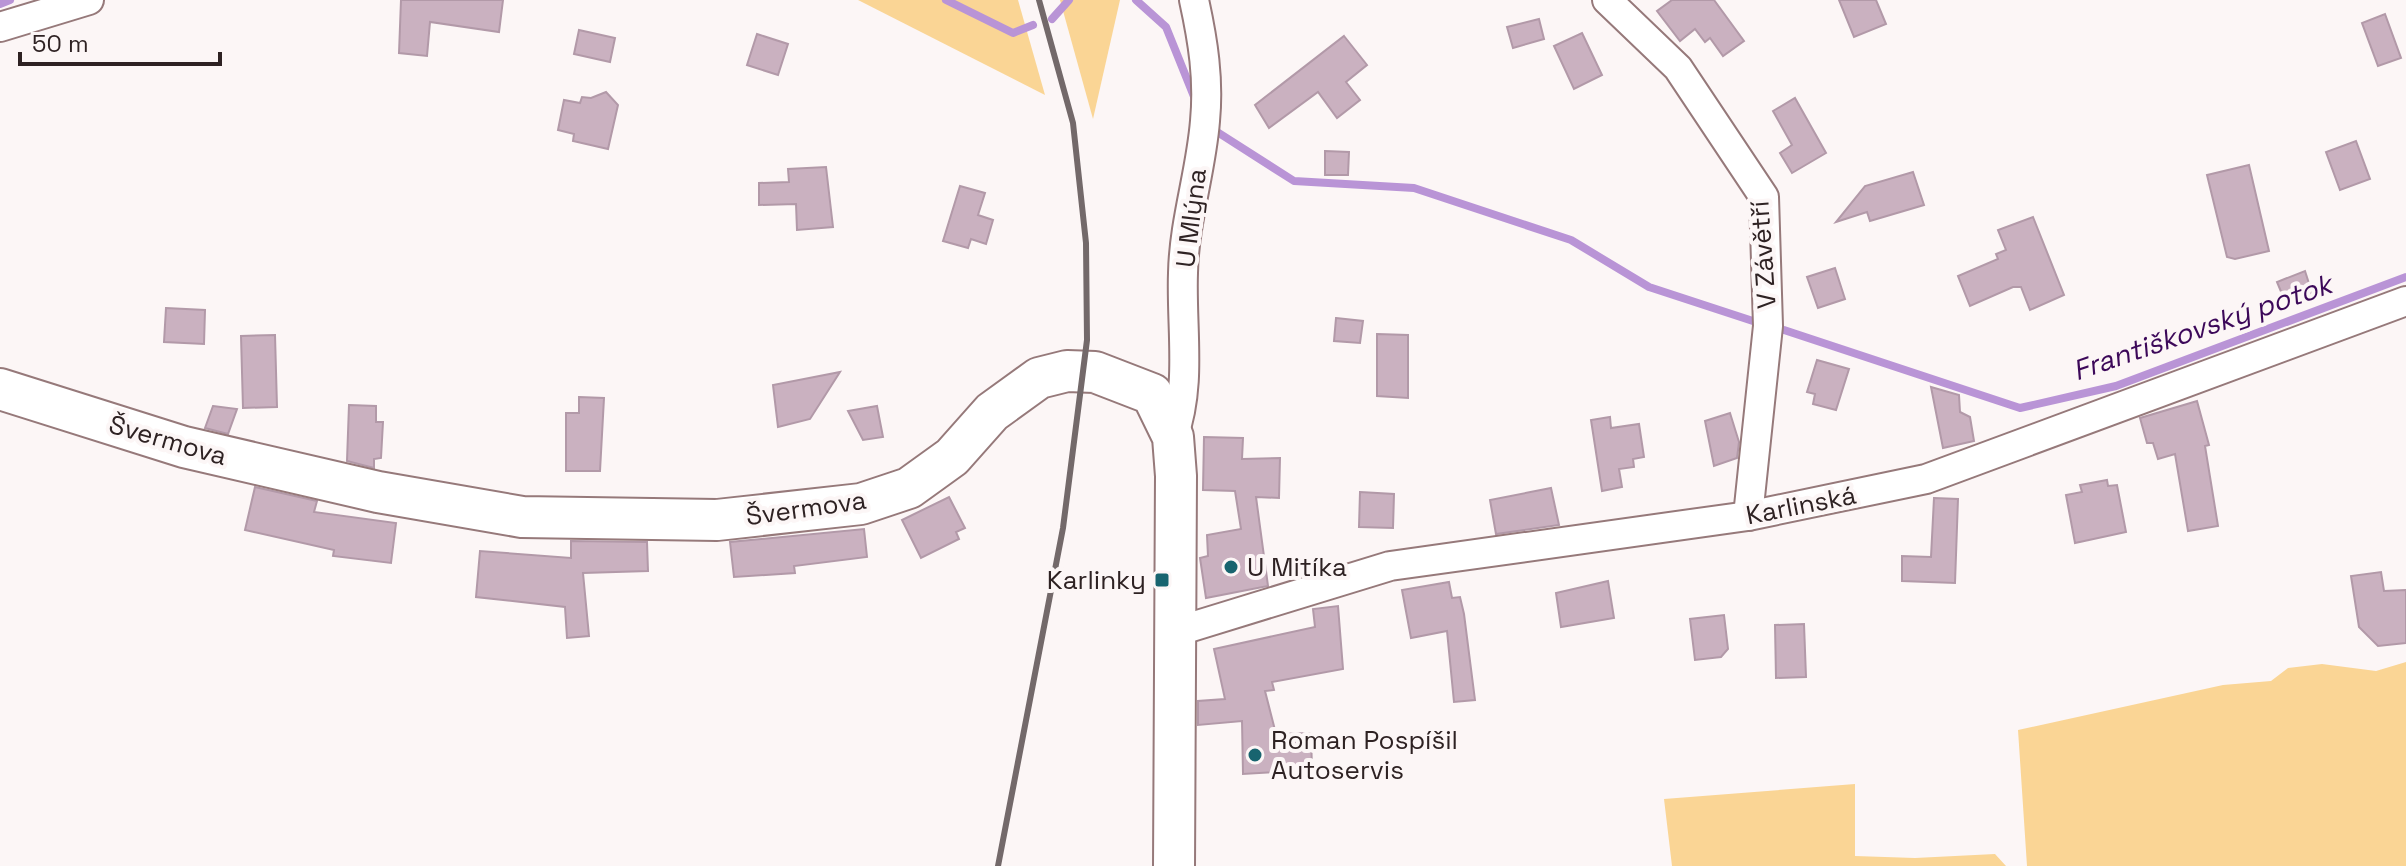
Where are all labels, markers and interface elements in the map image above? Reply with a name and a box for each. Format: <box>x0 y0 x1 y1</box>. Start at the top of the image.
scale bar <box>20 16 220 66</box>
text: 50 m <box>32 28 89 59</box>
street label: U Mlýna <box>1168 166 1214 270</box>
street label: V Závětří <box>1742 199 1784 310</box>
water label: Františkovský potok <box>2068 265 2339 388</box>
street label: Švermova <box>105 407 231 473</box>
street label: Karlinská <box>1743 478 1859 532</box>
street label: Švermova <box>744 483 868 533</box>
place label: U Mitíka <box>1247 550 1347 584</box>
marker: U Mitíka <box>1222 558 1240 576</box>
place label: Karlinky <box>1047 563 1146 597</box>
marker: Karlinky <box>1153 571 1171 589</box>
place label: Roman Pospíšil Autoservis <box>1271 723 1458 787</box>
marker: Roman Pospíšil Autoservis <box>1246 746 1264 764</box>

